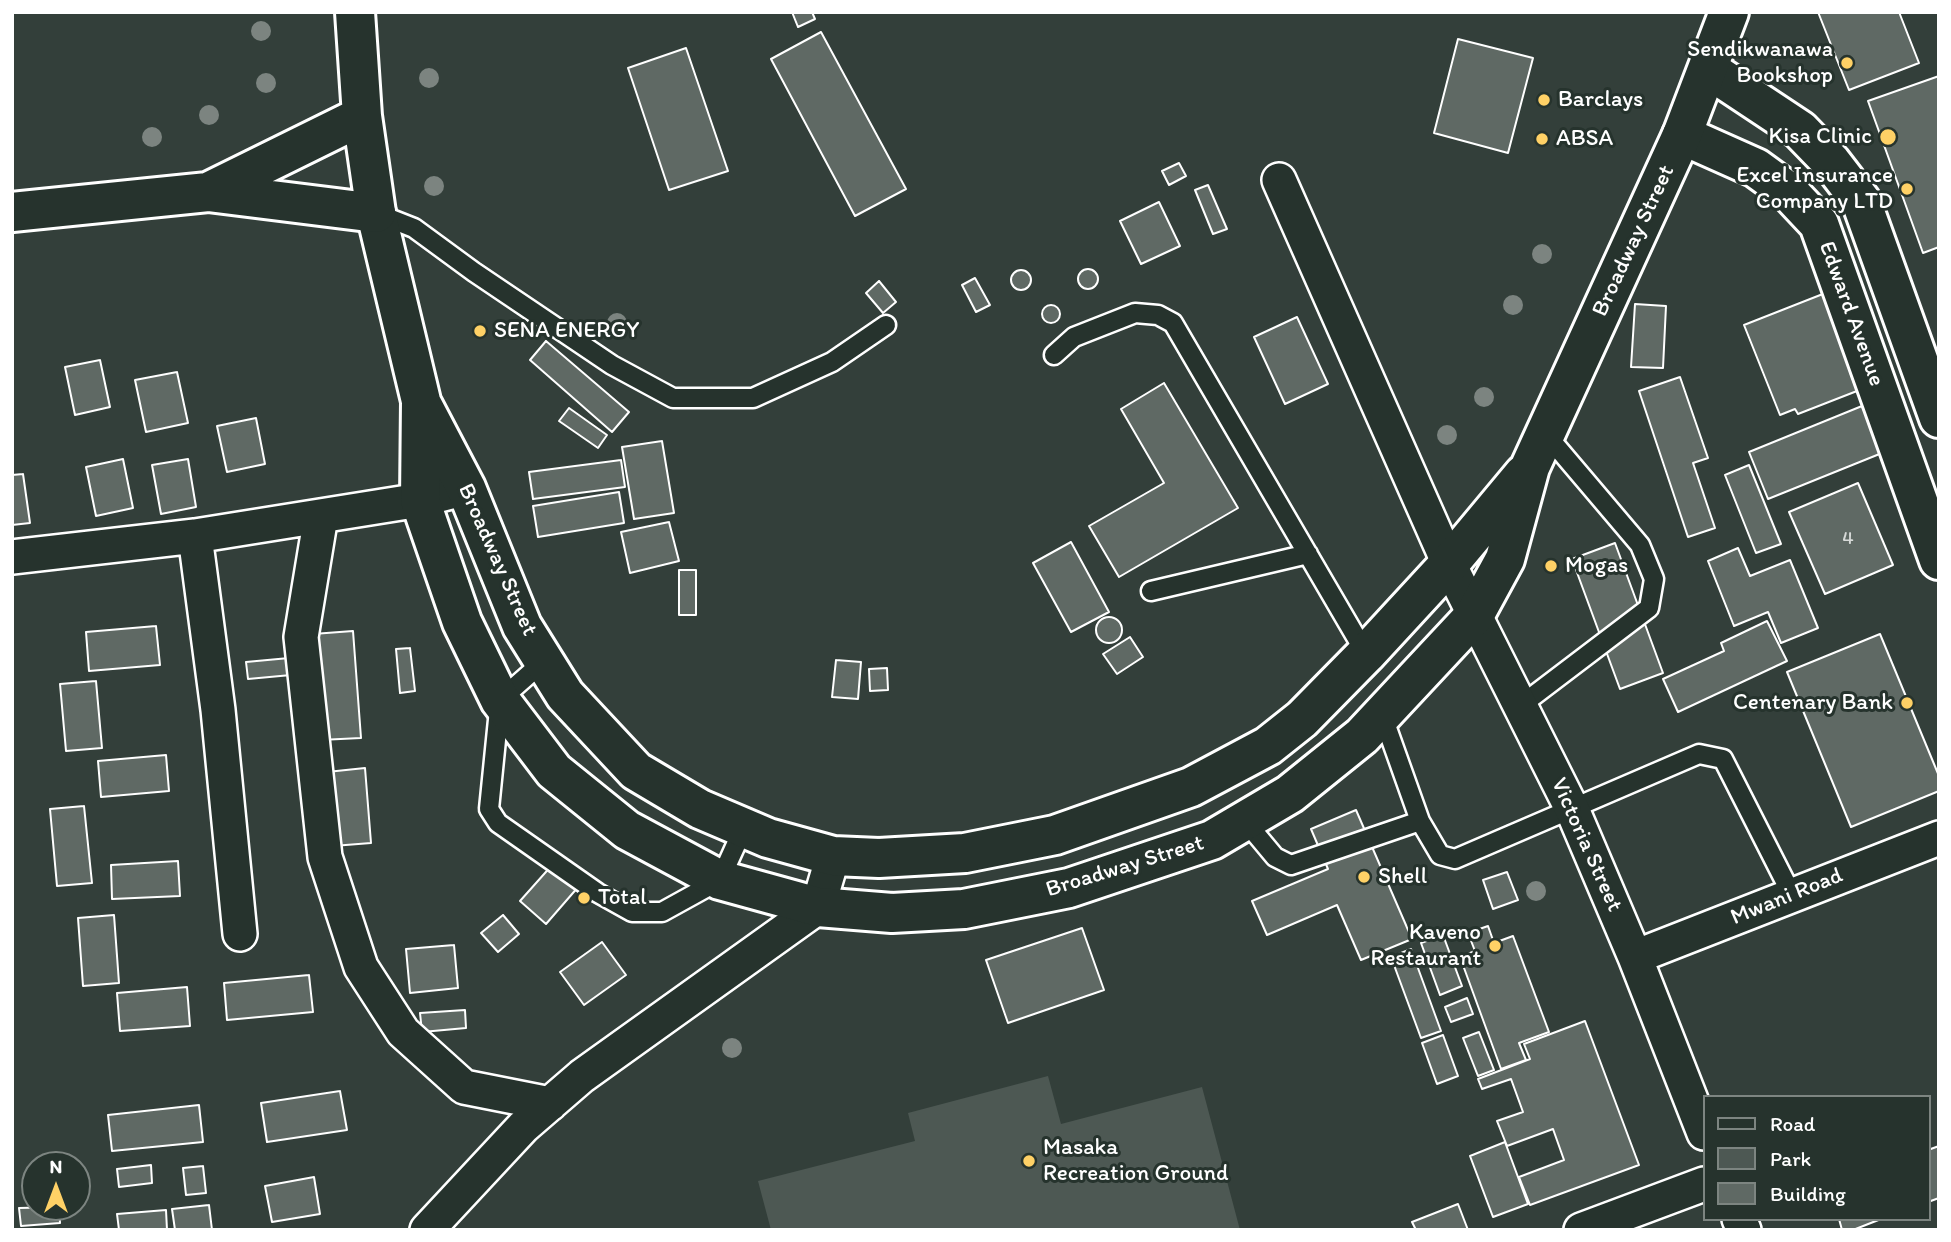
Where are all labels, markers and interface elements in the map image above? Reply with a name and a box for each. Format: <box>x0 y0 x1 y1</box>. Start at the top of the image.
place label: Sendikwanawa Bookshop <box>1687 36 1833 90</box>
marker: Sendikwanawa Bookshop <box>1839 55 1855 71</box>
place label: Barclays <box>1558 86 1643 114</box>
marker: Barclays <box>1536 92 1552 108</box>
place label: Kisa Clinic <box>1769 123 1872 151</box>
place label: ABSA <box>1556 125 1613 153</box>
marker: Kisa Clinic <box>1878 127 1898 147</box>
marker: ABSA <box>1534 131 1550 147</box>
street label: Broadway Street <box>1587 161 1681 321</box>
place label: Excel Insurance Company LTD <box>1737 162 1893 216</box>
marker: Excel Insurance Company LTD <box>1899 181 1915 197</box>
street label: Edward Avenue <box>1812 238 1890 390</box>
place label: SENA ENERGY <box>494 317 639 345</box>
marker: SENA ENERGY <box>472 323 488 339</box>
street label: Broadway Street <box>451 480 543 640</box>
house number: 4 <box>1842 528 1854 550</box>
place label: Mogas <box>1565 552 1628 580</box>
marker: Mogas <box>1543 558 1559 574</box>
place label: Centenary Bank <box>1733 689 1893 717</box>
marker: Centenary Bank <box>1899 695 1915 711</box>
street label: Victoria Street <box>1544 774 1628 916</box>
street label: Broadway Street <box>1043 830 1207 904</box>
street label: Mwani Road <box>1727 862 1847 932</box>
place label: Shell <box>1378 863 1427 891</box>
marker: Shell <box>1356 869 1372 885</box>
place label: Total <box>598 884 647 912</box>
marker: Total <box>576 890 592 906</box>
place label: Kaveno Restaurant <box>1371 919 1481 973</box>
marker: Kaveno Restaurant <box>1487 938 1503 954</box>
legend <box>1702 1095 1930 1221</box>
text: Road <box>1770 1111 1815 1136</box>
place label: Masaka Recreation Ground <box>1043 1134 1229 1188</box>
text: Park <box>1770 1146 1811 1171</box>
north arrow <box>21 1151 91 1221</box>
marker: Masaka Recreation Ground <box>1021 1153 1037 1169</box>
text: N <box>50 1155 62 1178</box>
text: Building <box>1770 1181 1846 1206</box>

